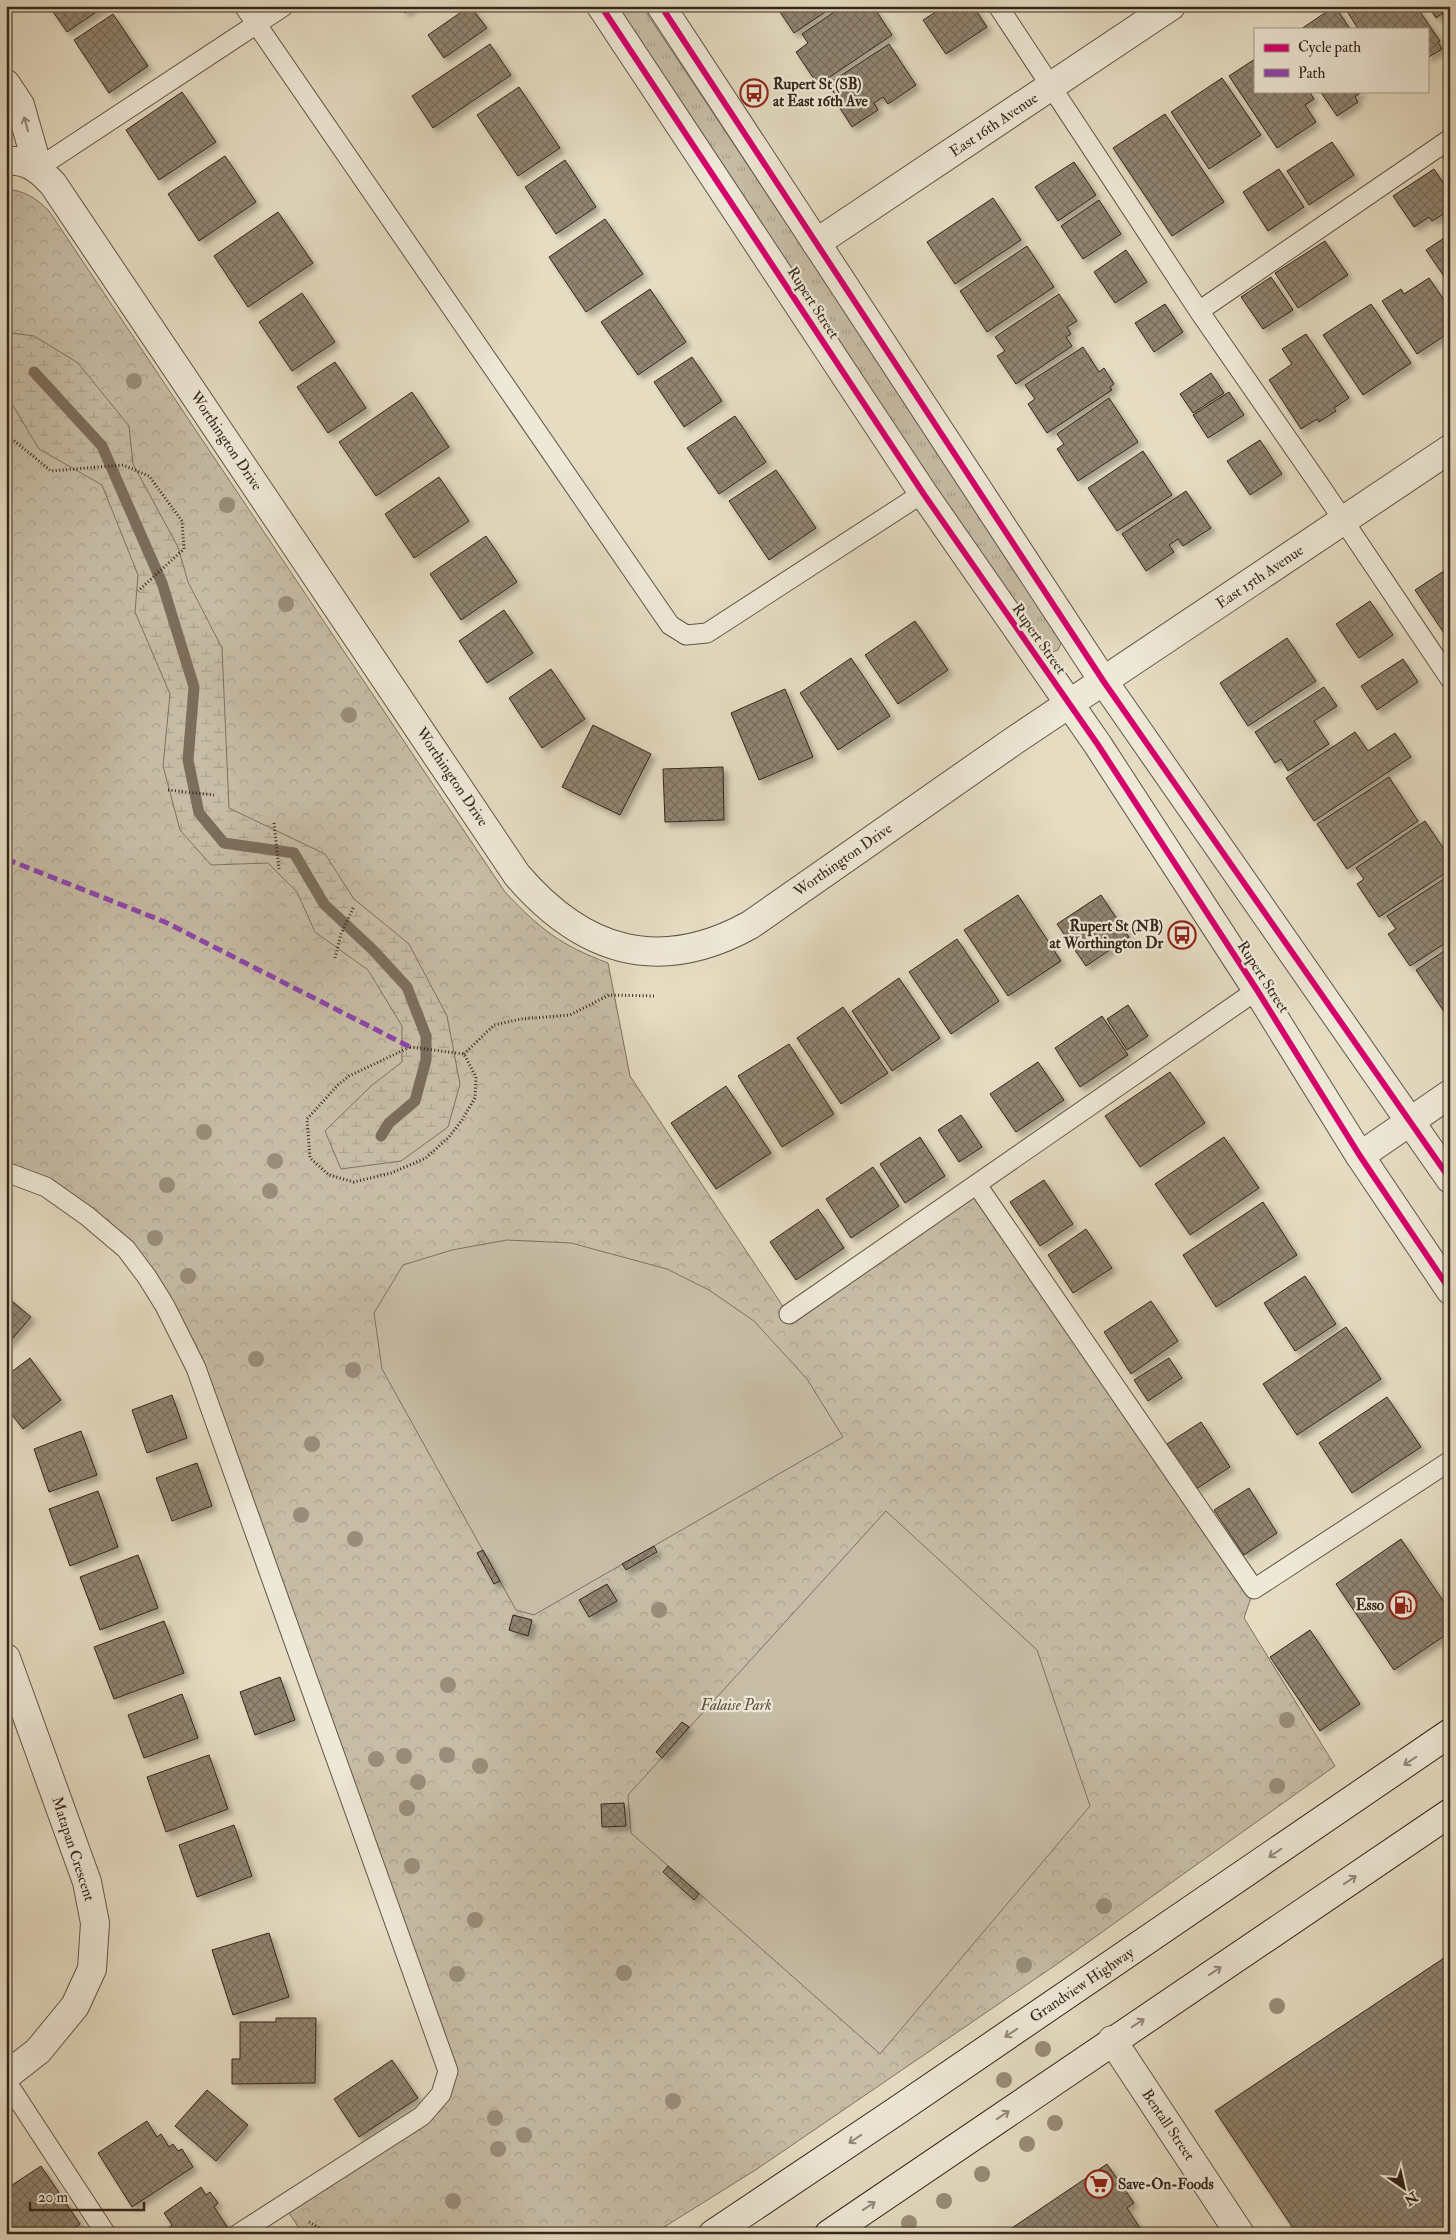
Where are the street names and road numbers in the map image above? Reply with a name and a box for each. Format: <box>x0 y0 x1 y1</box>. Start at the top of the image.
street label: East 16th Avenue <box>946 89 1042 161</box>
street label: Rupert Street <box>782 263 843 343</box>
street label: Worthington Drive <box>185 387 266 494</box>
street label: East 15th Avenue <box>1213 541 1307 613</box>
street label: Rupert Street <box>1007 600 1070 679</box>
street label: Worthington Drive <box>411 723 492 830</box>
street label: Worthington Drive <box>789 819 896 902</box>
street label: Rupert Street <box>1232 937 1293 1017</box>
street label: Matapan Crescent <box>46 1794 99 1904</box>
street label: Grandview Highway <box>1026 1943 1138 2027</box>
street label: Bentall Street <box>1137 2086 1199 2164</box>

